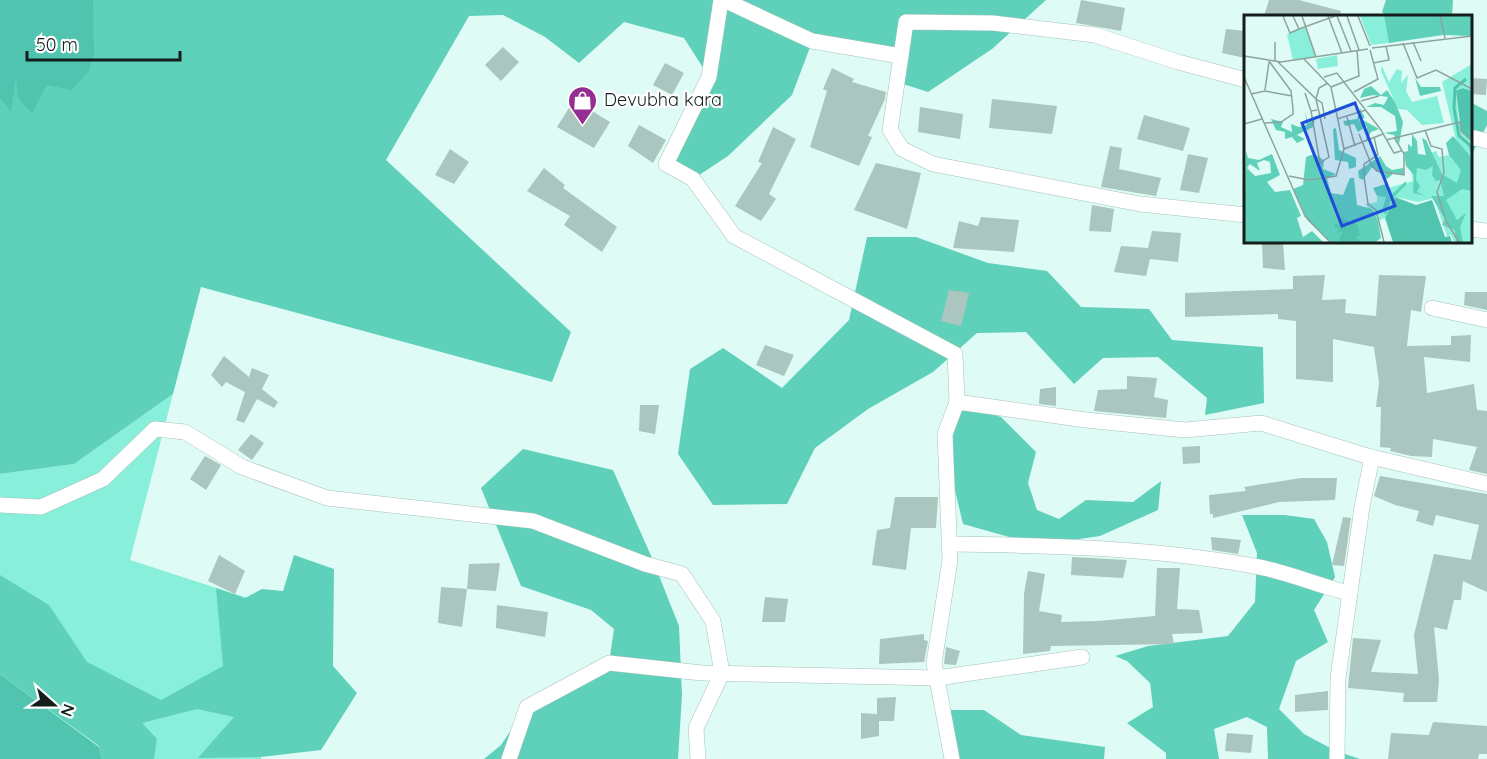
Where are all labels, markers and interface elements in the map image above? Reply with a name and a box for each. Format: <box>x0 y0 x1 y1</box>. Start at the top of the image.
inset map <box>1244 15 1472 243</box>
scale bar <box>27 24 180 62</box>
text: 50 m <box>36 33 78 56</box>
shop icon: Devubha kara <box>567 84 599 126</box>
place label: Devubha kara <box>604 88 722 111</box>
north arrow <box>24 675 84 735</box>
text: N <box>57 701 79 719</box>

